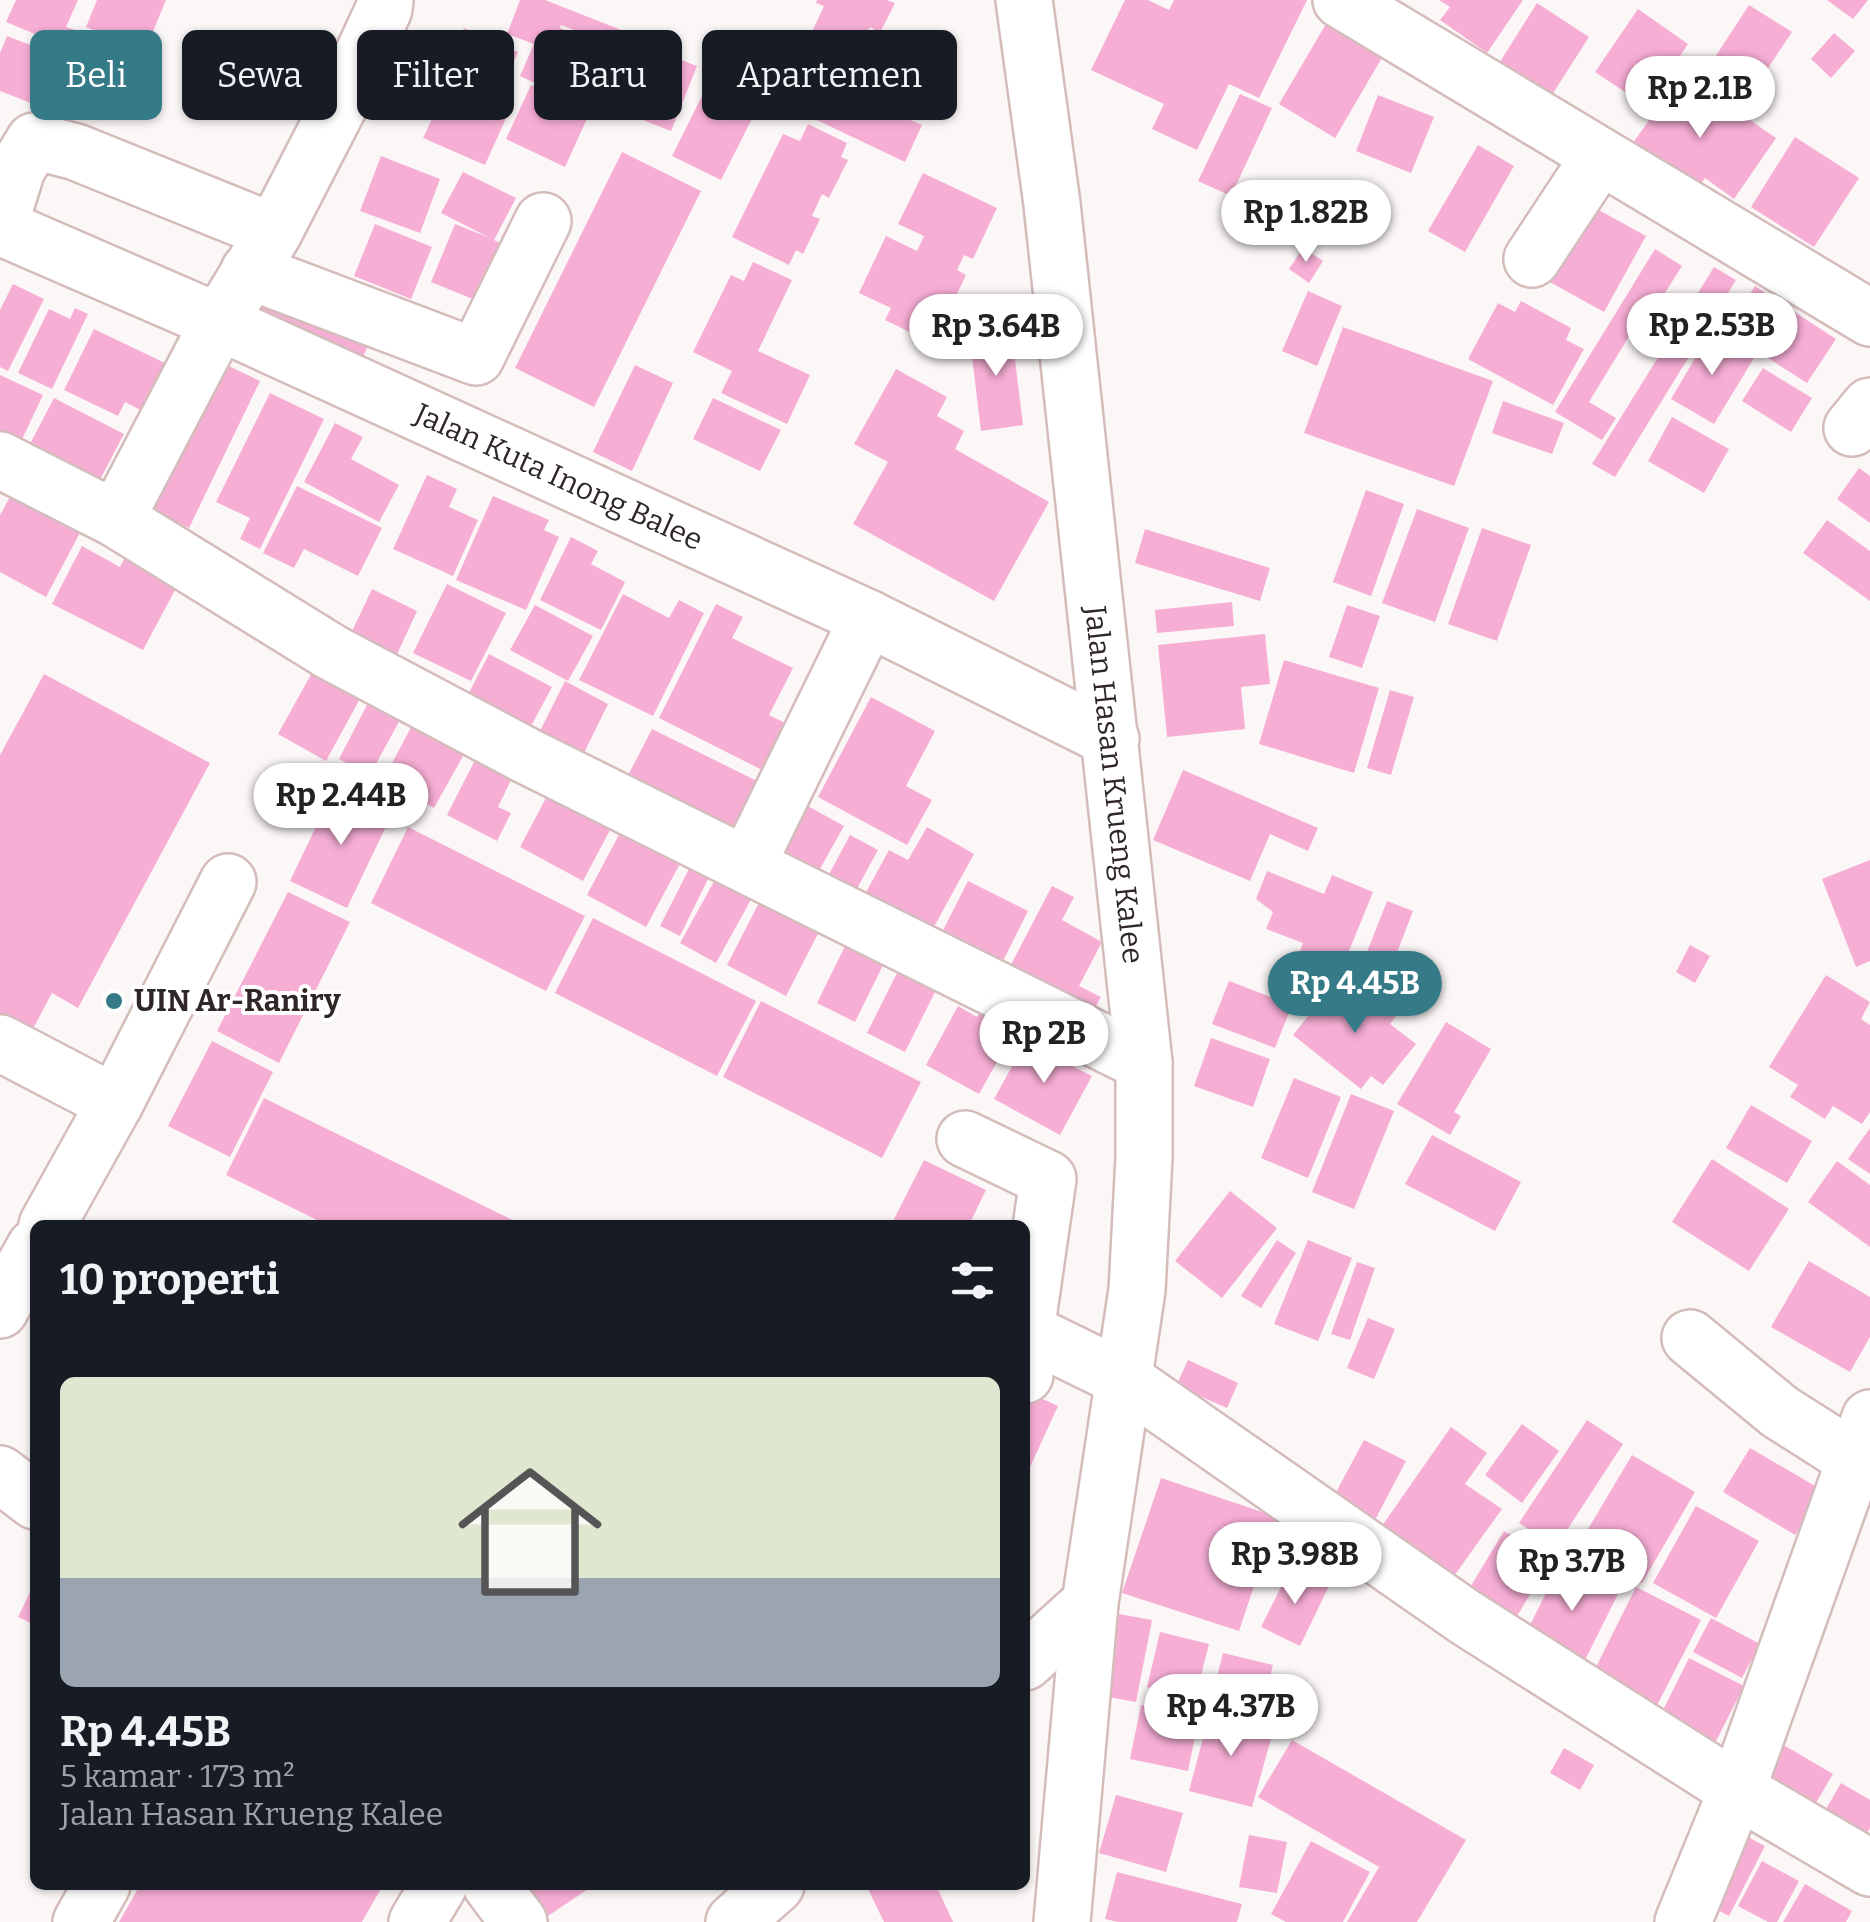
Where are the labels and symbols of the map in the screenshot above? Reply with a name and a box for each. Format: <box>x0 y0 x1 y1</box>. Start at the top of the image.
pin: Rp 2.1B <box>1608 56 1792 141</box>
pin: Rp 1.82B <box>1203 180 1409 265</box>
pin: Rp 2.53B <box>1609 293 1815 378</box>
pin: Rp 3.64B <box>893 294 1099 379</box>
street label: Jalan Kuta Inong Balee <box>408 395 708 558</box>
street label: Jalan Hasan Krueng Kalee <box>1077 603 1151 965</box>
pin: Rp 2.44B <box>238 763 444 848</box>
pin: Rp 4.45B <box>1252 951 1458 1036</box>
place label: UIN Ar-Raniry <box>134 983 341 1019</box>
marker: UIN Ar-Raniry <box>103 990 125 1012</box>
pin: Rp 2B <box>974 1001 1114 1086</box>
pin: Rp 3.98B <box>1192 1522 1398 1607</box>
pin: Rp 3.7B <box>1480 1529 1664 1614</box>
pin: Rp 4.37B <box>1128 1674 1334 1759</box>

